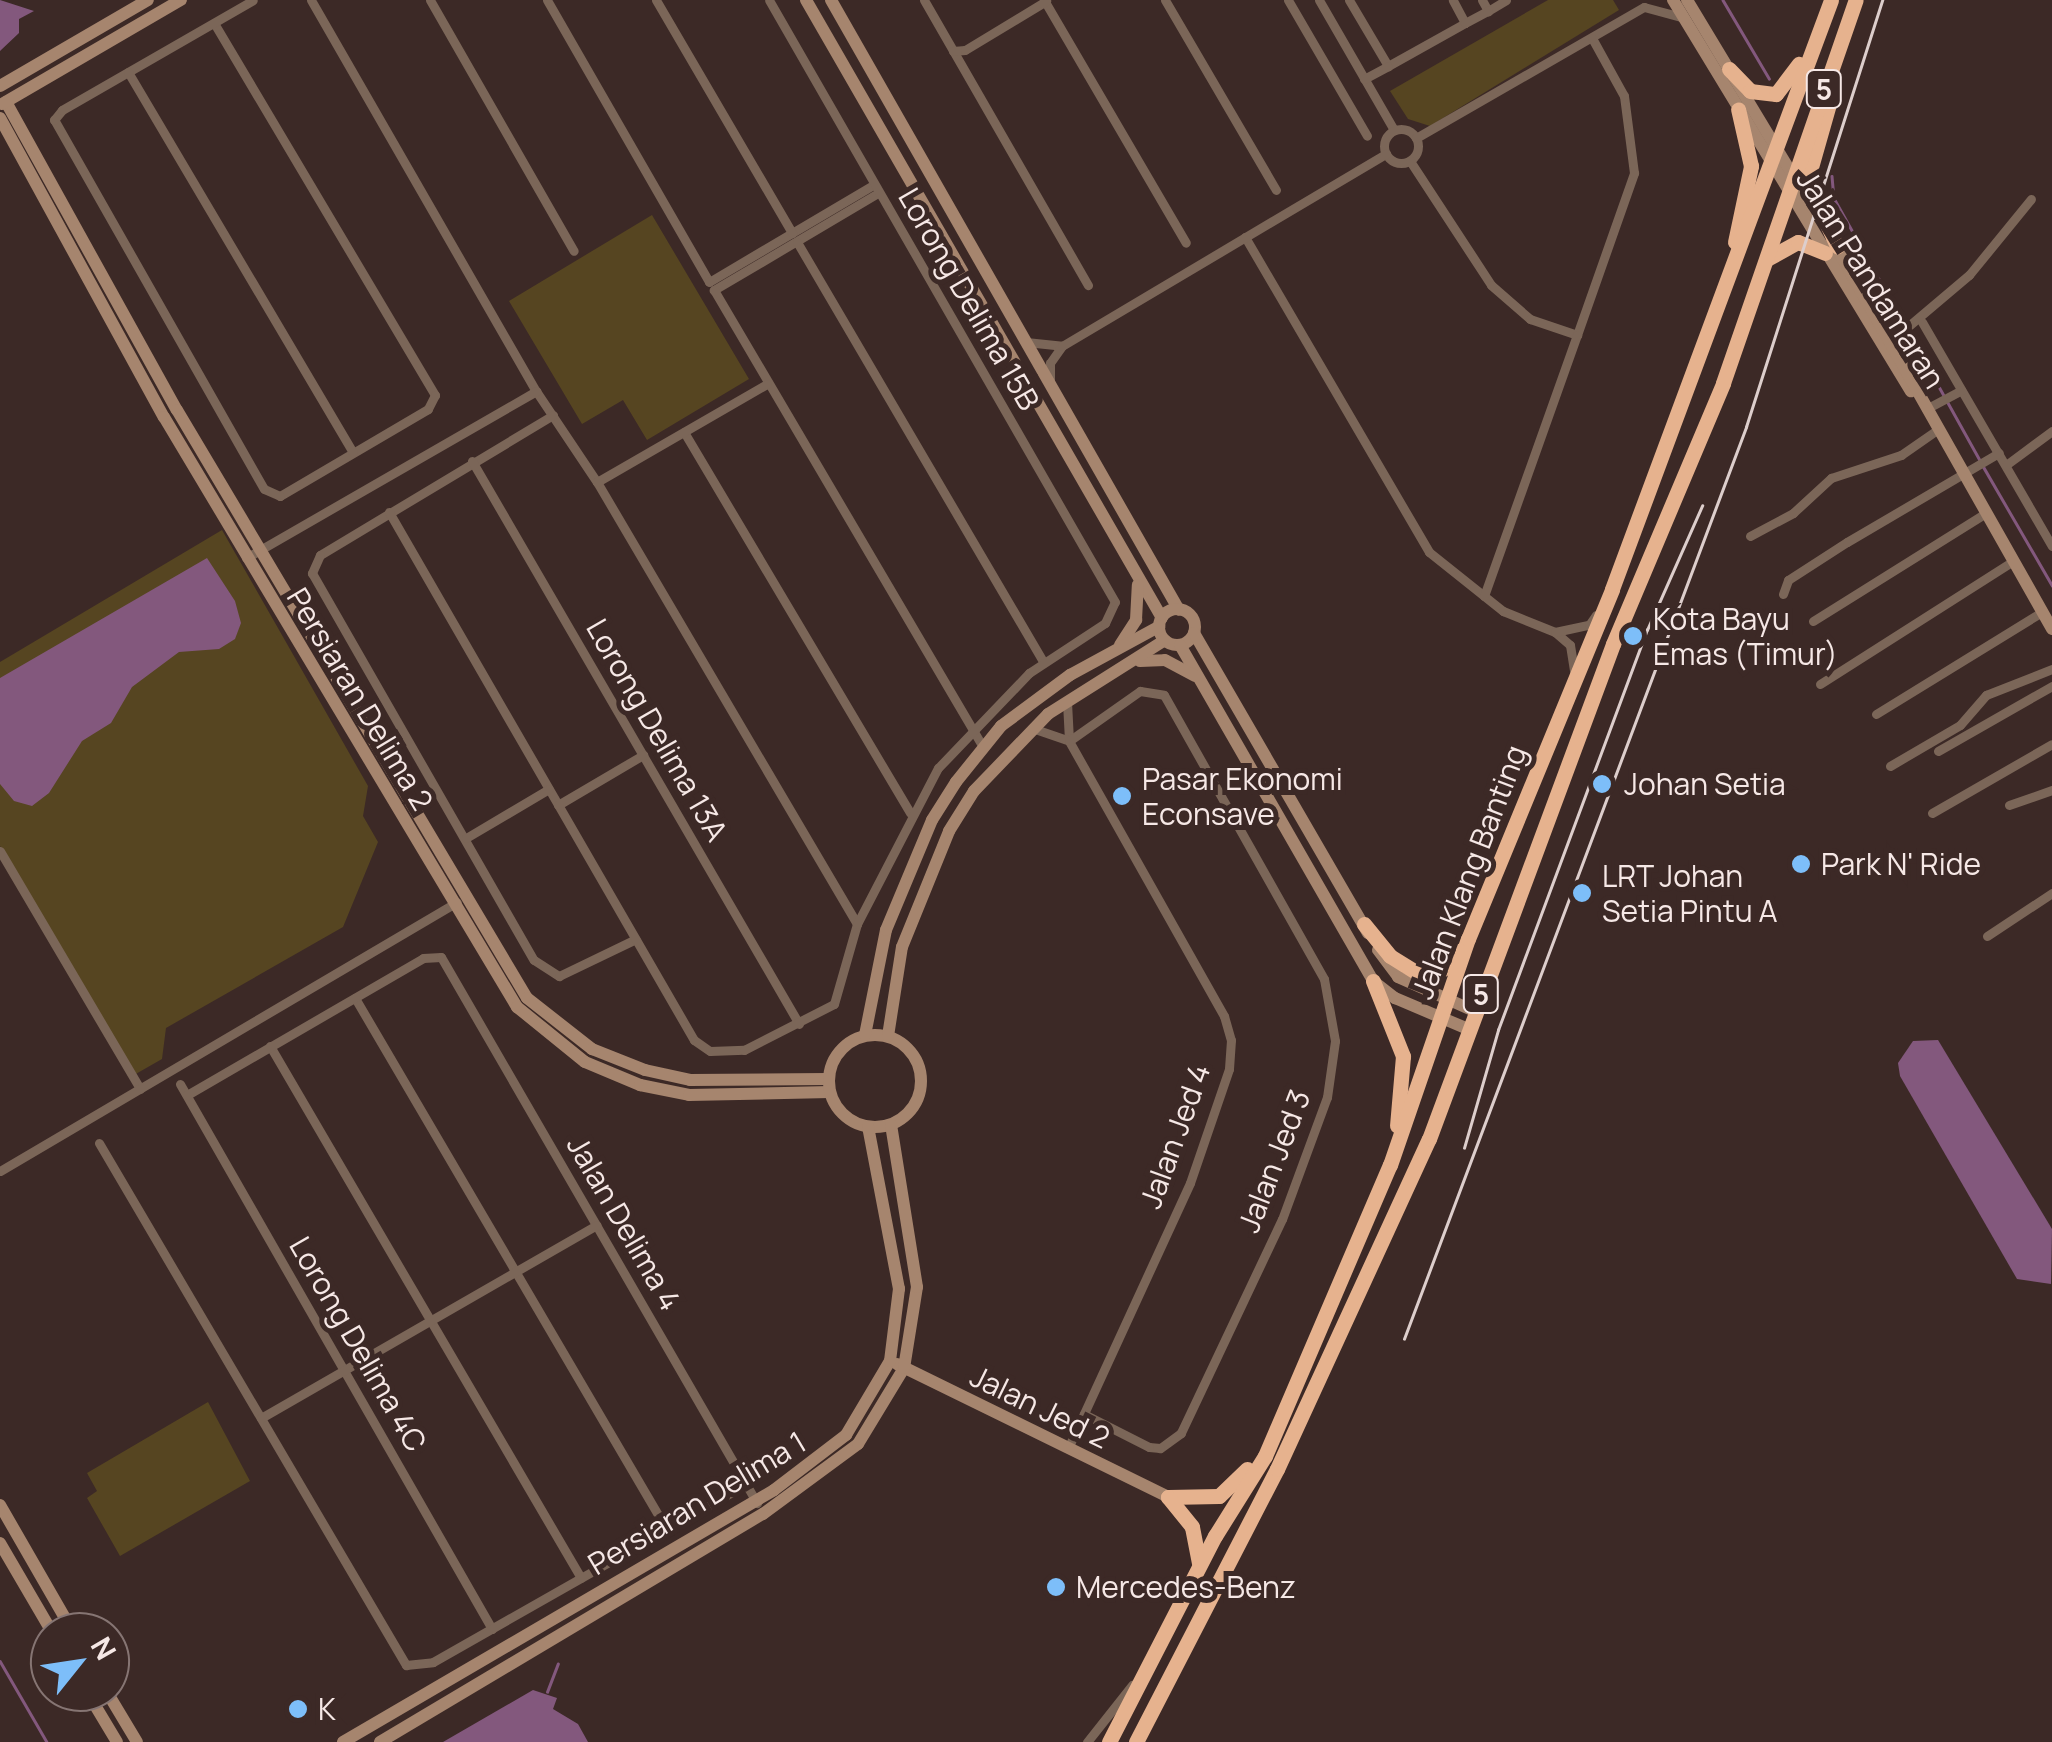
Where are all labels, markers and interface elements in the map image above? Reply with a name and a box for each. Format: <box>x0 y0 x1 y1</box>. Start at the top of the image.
road number: 5 <box>1804 66 1844 112</box>
street label: Jalan Pandamaran <box>1789 163 1953 395</box>
street label: Lorong Delima 15B <box>891 182 1047 416</box>
street label: Persiaran Delima 2 <box>279 581 441 817</box>
place label: Kota Bayu Emas (Timur) <box>1653 601 1838 672</box>
street label: Lorong Delima 13A <box>579 613 735 847</box>
marker: Kota Bayu Emas (Timur) <box>1622 625 1644 647</box>
street label: Jalan Klang Banting <box>1404 740 1534 1004</box>
place label: Pasar Ekonomi Econsave <box>1142 761 1343 832</box>
place label: Johan Setia <box>1624 766 1786 802</box>
marker: Johan Setia <box>1589 771 1615 797</box>
marker: Pasar Ekonomi Econsave <box>1111 785 1133 807</box>
place label: Park N' Ride <box>1821 846 1981 882</box>
marker: Park N' Ride <box>1790 853 1812 875</box>
place label: LRT Johan Setia Pintu A <box>1602 858 1777 928</box>
marker: LRT Johan Setia Pintu A <box>1571 882 1593 904</box>
road number: 5 <box>1461 971 1501 1017</box>
street label: Jalan Jed 4 <box>1132 1059 1218 1213</box>
street label: Jalan Jed 3 <box>1230 1085 1318 1237</box>
street label: Jalan Delima 4 <box>560 1129 688 1317</box>
street label: Lorong Delima 4C <box>282 1230 434 1458</box>
street label: Jalan Jed 2 <box>965 1358 1115 1456</box>
street label: Persiaran Delima 1 <box>582 1424 812 1582</box>
place label: Mercedes-Benz <box>1076 1569 1296 1605</box>
marker: Mercedes-Benz <box>1045 1576 1067 1598</box>
north arrow <box>30 1612 130 1712</box>
text: N <box>83 1630 126 1666</box>
place label: K <box>318 1691 336 1727</box>
marker: K <box>287 1698 309 1720</box>

